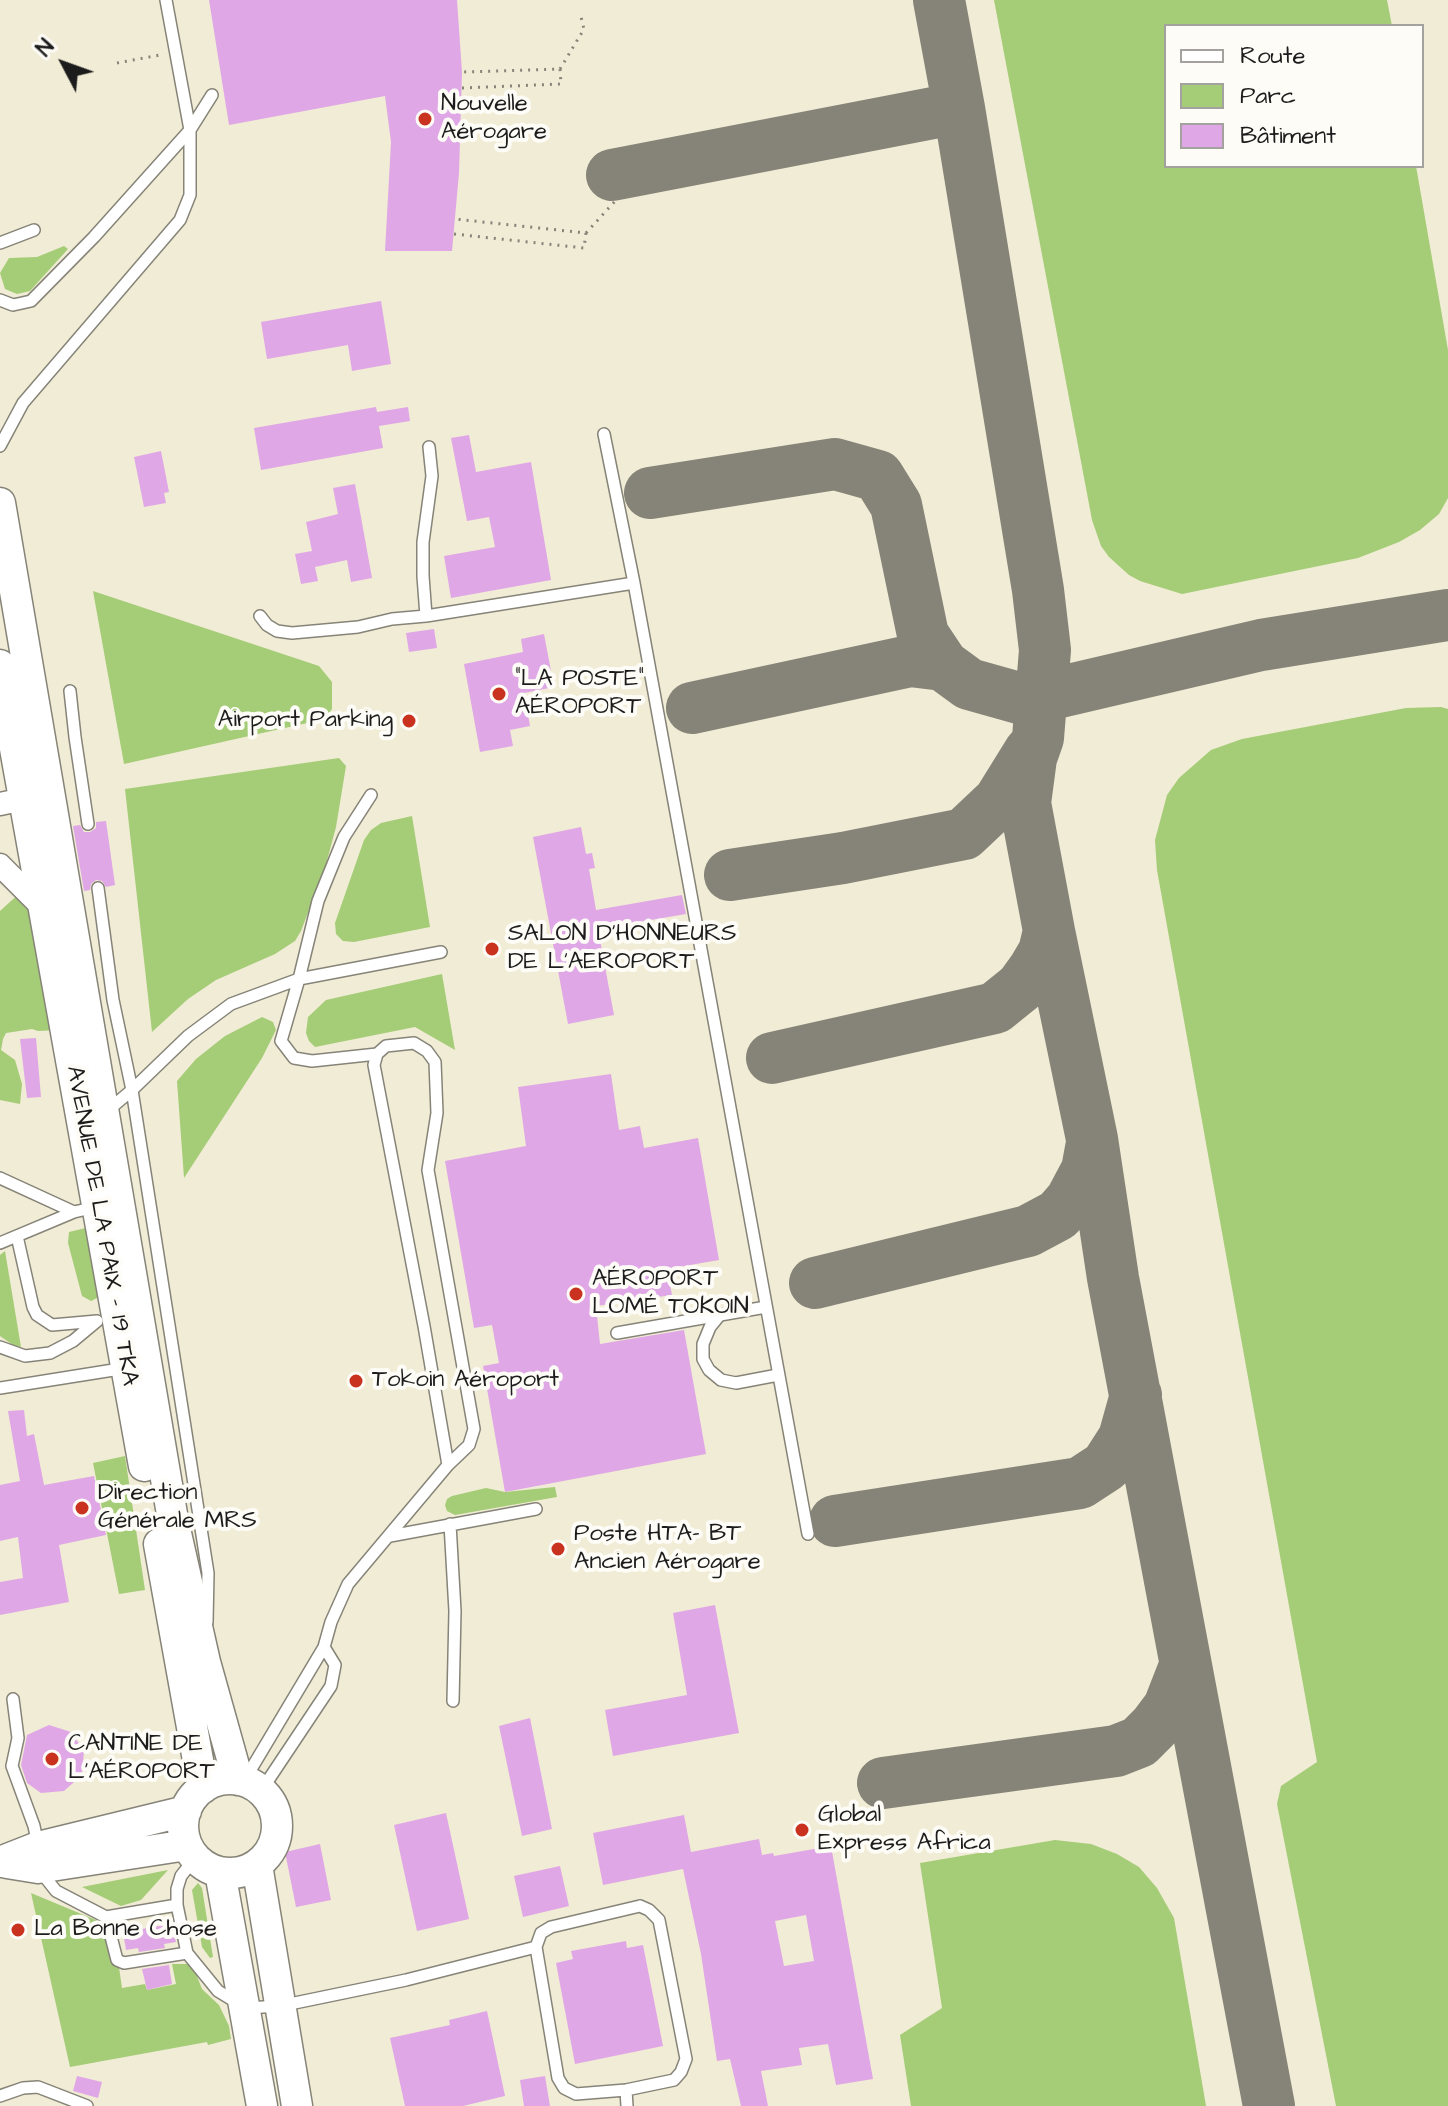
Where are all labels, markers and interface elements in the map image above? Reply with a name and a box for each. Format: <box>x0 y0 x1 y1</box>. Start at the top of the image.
north arrow <box>24 24 104 104</box>
legend <box>1164 24 1424 168</box>
text: N <box>29 33 62 63</box>
text: Route <box>1240 39 1305 73</box>
text: Parc <box>1240 79 1296 113</box>
place label: Nouvelle Aérogare <box>441 91 547 147</box>
marker: Nouvelle Aérogare <box>416 110 434 128</box>
text: Bâtiment <box>1240 119 1336 153</box>
place label: "LA POSTE" AÉROPORT <box>515 666 644 722</box>
marker: "LA POSTE" AÉROPORT <box>490 685 508 703</box>
place label: Airport Parking <box>218 707 393 735</box>
marker: Airport Parking <box>400 712 418 730</box>
place label: SALON D'HONNEURS DE L'AEROPORT <box>508 921 737 977</box>
marker: SALON D'HONNEURS DE L'AEROPORT <box>483 940 501 958</box>
street label: AVENUE DE LA PAIX - 19 TKA <box>59 1064 143 1388</box>
place label: AÉROPORT LOMÉ TOKOIN <box>592 1266 749 1322</box>
marker: AÉROPORT LOMÉ TOKOIN <box>567 1285 585 1303</box>
place label: Tokoin Aéroport <box>372 1367 559 1395</box>
marker: Tokoin Aéroport <box>347 1372 365 1390</box>
place label: Direction Générale MRS <box>98 1480 257 1536</box>
marker: Direction Générale MRS <box>73 1499 91 1517</box>
place label: Poste HTA- BT Ancien Aérogare <box>574 1521 761 1577</box>
marker: Poste HTA- BT Ancien Aérogare <box>549 1540 567 1558</box>
place label: CANTINE DE L'AÉROPORT <box>68 1731 215 1787</box>
marker: CANTINE DE L'AÉROPORT <box>43 1750 61 1768</box>
place label: Global Express Africa <box>818 1802 991 1858</box>
marker: Global Express Africa <box>793 1821 811 1839</box>
place label: La Bonne Chose <box>34 1916 217 1944</box>
marker: La Bonne Chose <box>9 1921 27 1939</box>

